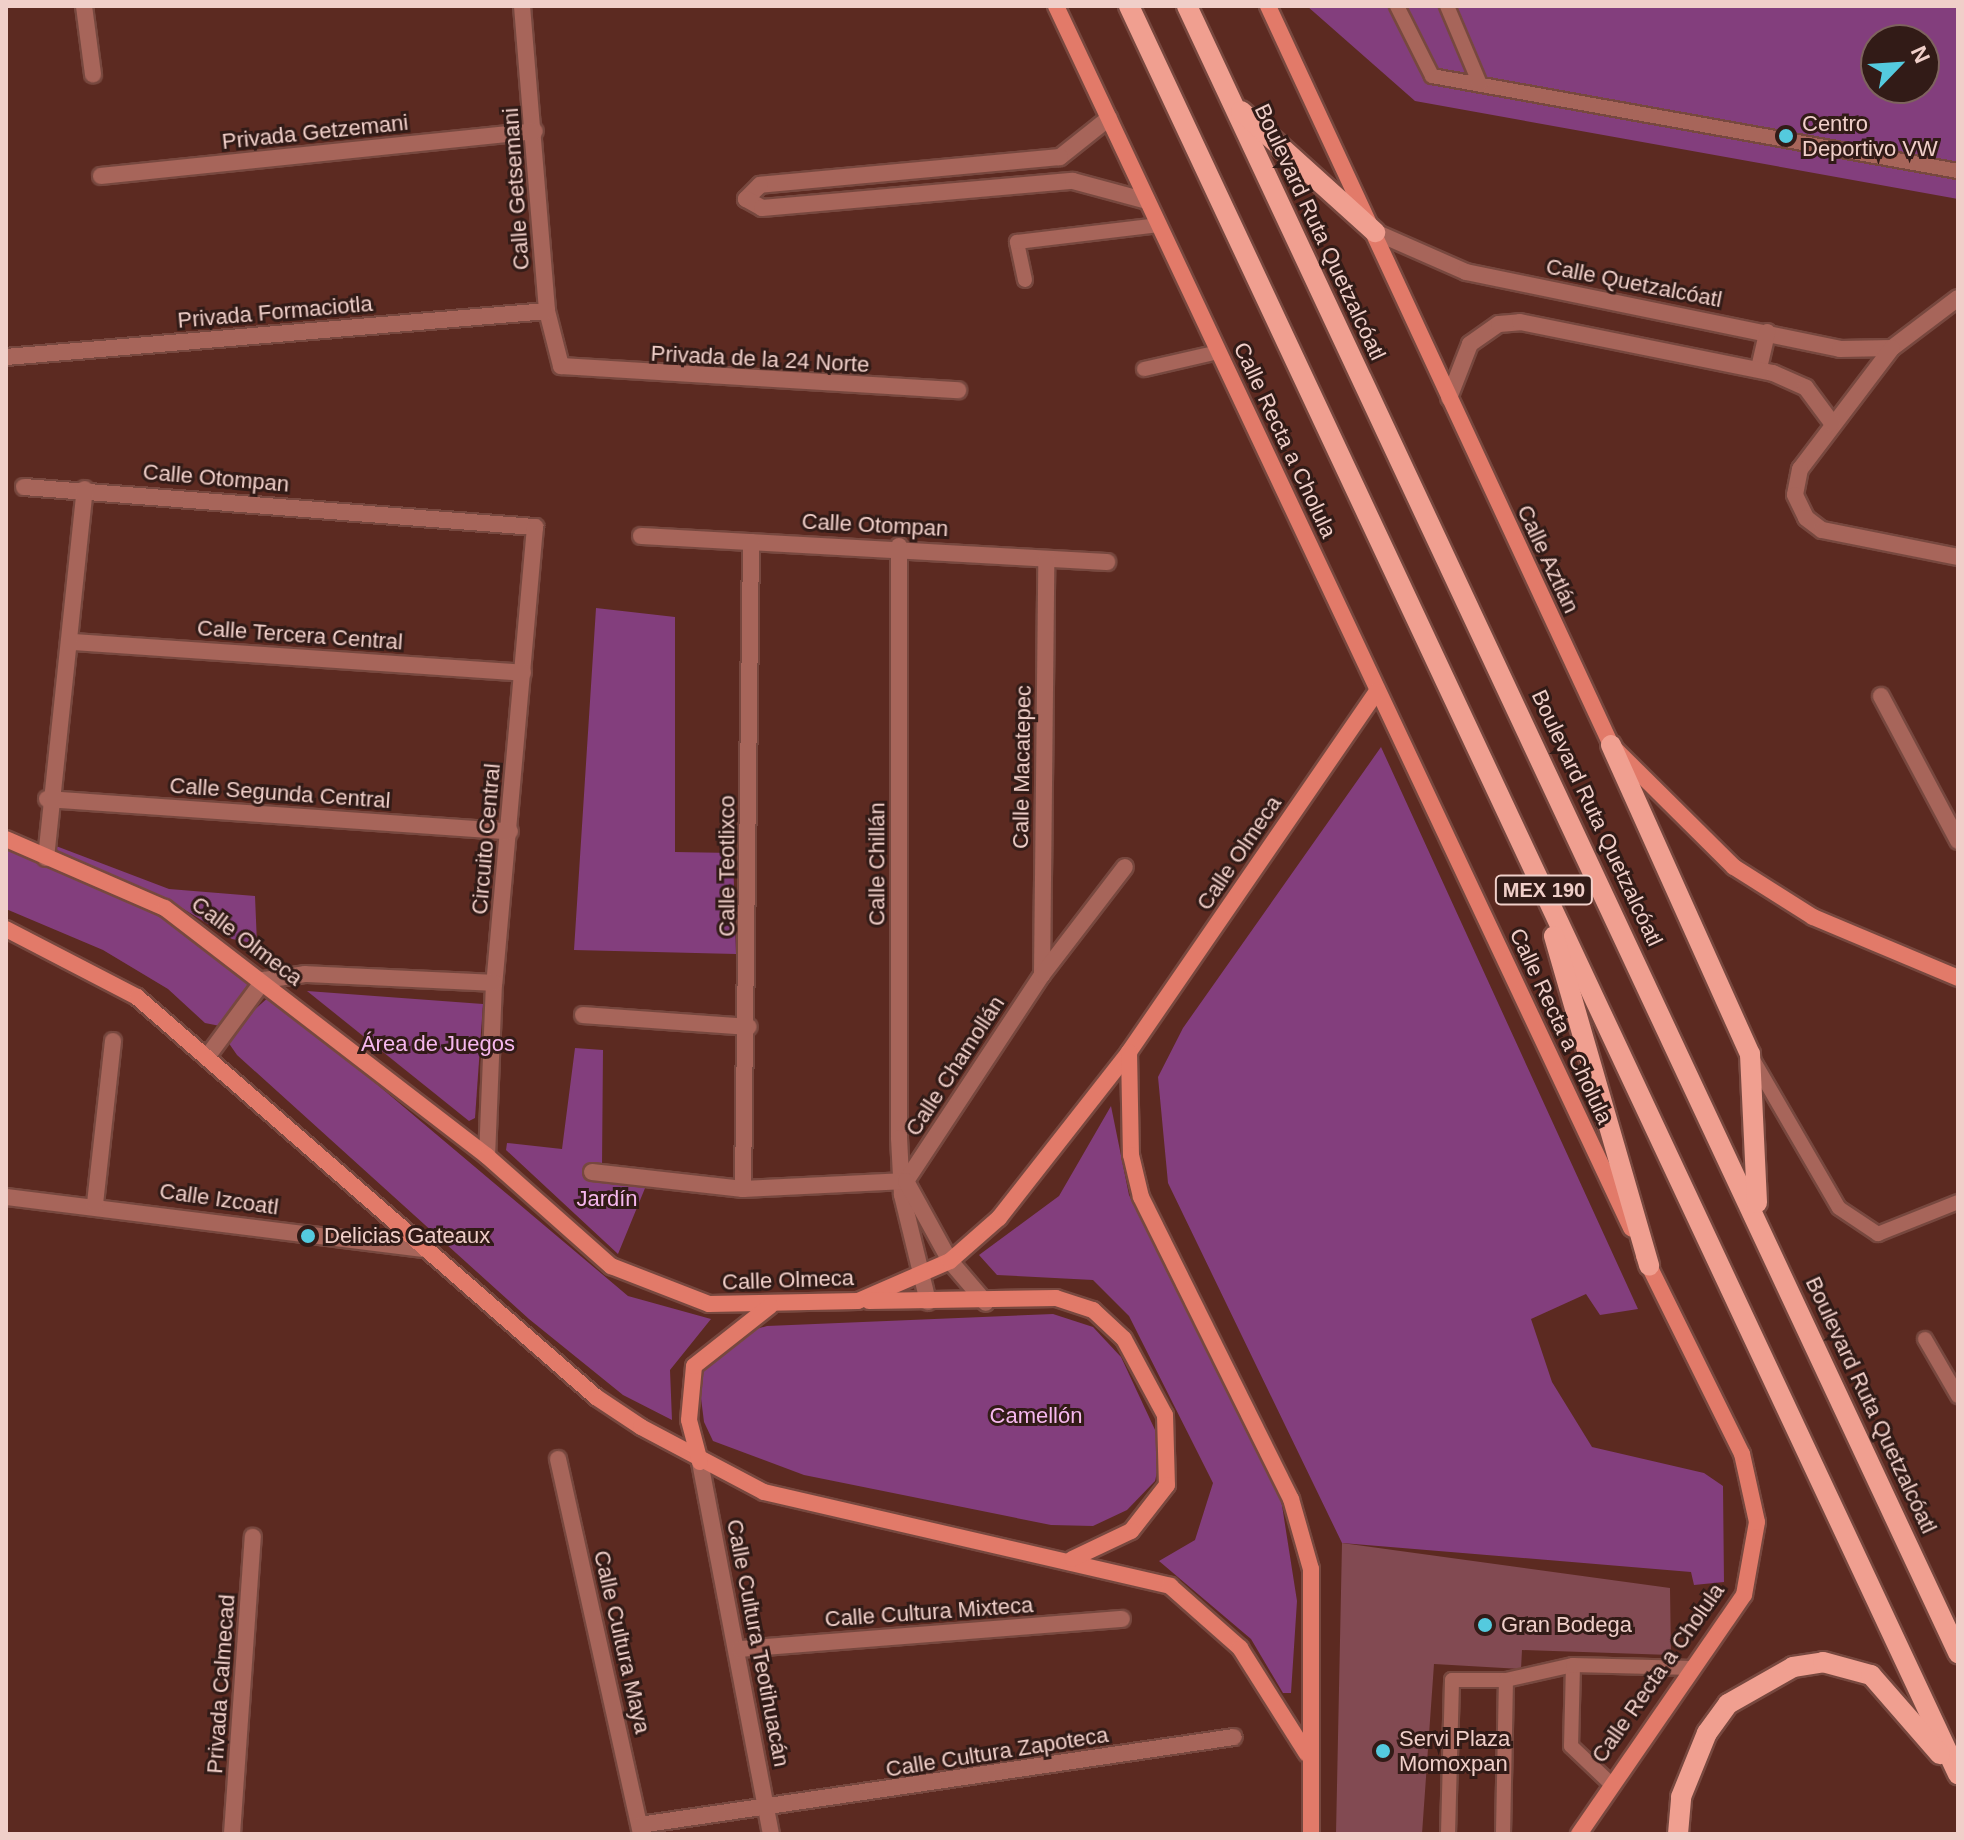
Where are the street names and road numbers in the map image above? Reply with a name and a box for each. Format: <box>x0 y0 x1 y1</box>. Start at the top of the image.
street label: Boulevard Ruta Quetzalcóatl <box>1249 100 1391 364</box>
street label: Calle Getsemani <box>497 107 535 271</box>
street label: Privada Getzemani <box>221 109 409 155</box>
street label: Calle Quetzalcóatl <box>1544 253 1724 313</box>
street label: Privada Formaciotla <box>176 290 374 334</box>
street label: Calle Recta a Cholula <box>1228 338 1342 542</box>
street label: Privada de la 24 Norte <box>650 340 870 378</box>
street label: Calle Otompan <box>142 458 290 498</box>
street label: Calle Aztlán <box>1511 500 1585 618</box>
street label: Calle Otompan <box>801 508 949 542</box>
street label: Calle Tercera Central <box>196 615 404 655</box>
street label: Calle Macatepec <box>1007 685 1037 849</box>
street label: Boulevard Ruta Quetzalcóatl <box>1526 686 1668 950</box>
street label: Circuito Central <box>466 762 506 916</box>
street label: Calle Segunda Central <box>169 772 391 814</box>
street label: Calle Olmeca <box>1191 791 1287 915</box>
street label: Calle Teotlixco <box>714 795 740 937</box>
street label: Calle Chillán <box>864 802 890 926</box>
road number: MEX 190 <box>1494 874 1594 906</box>
street label: Calle Olmeca <box>186 891 308 991</box>
street label: Calle Recta a Cholula <box>1504 924 1618 1128</box>
street label: Calle Chamollán <box>900 991 1010 1141</box>
street label: Calle Izcoatl <box>158 1178 280 1220</box>
street label: Calle Olmeca <box>722 1265 854 1295</box>
street label: Boulevard Ruta Quetzalcóatl <box>1800 1273 1942 1537</box>
street label: Calle Cultura Teotihuacán <box>721 1517 795 1769</box>
street label: Calle Cultura Maya <box>588 1548 656 1736</box>
street label: Calle Recta a Cholula <box>1586 1578 1730 1768</box>
street label: Calle Cultura Mixteca <box>824 1592 1034 1632</box>
street label: Privada Calmecad <box>202 1593 240 1775</box>
street label: Calle Cultura Zapoteca <box>884 1721 1110 1783</box>

